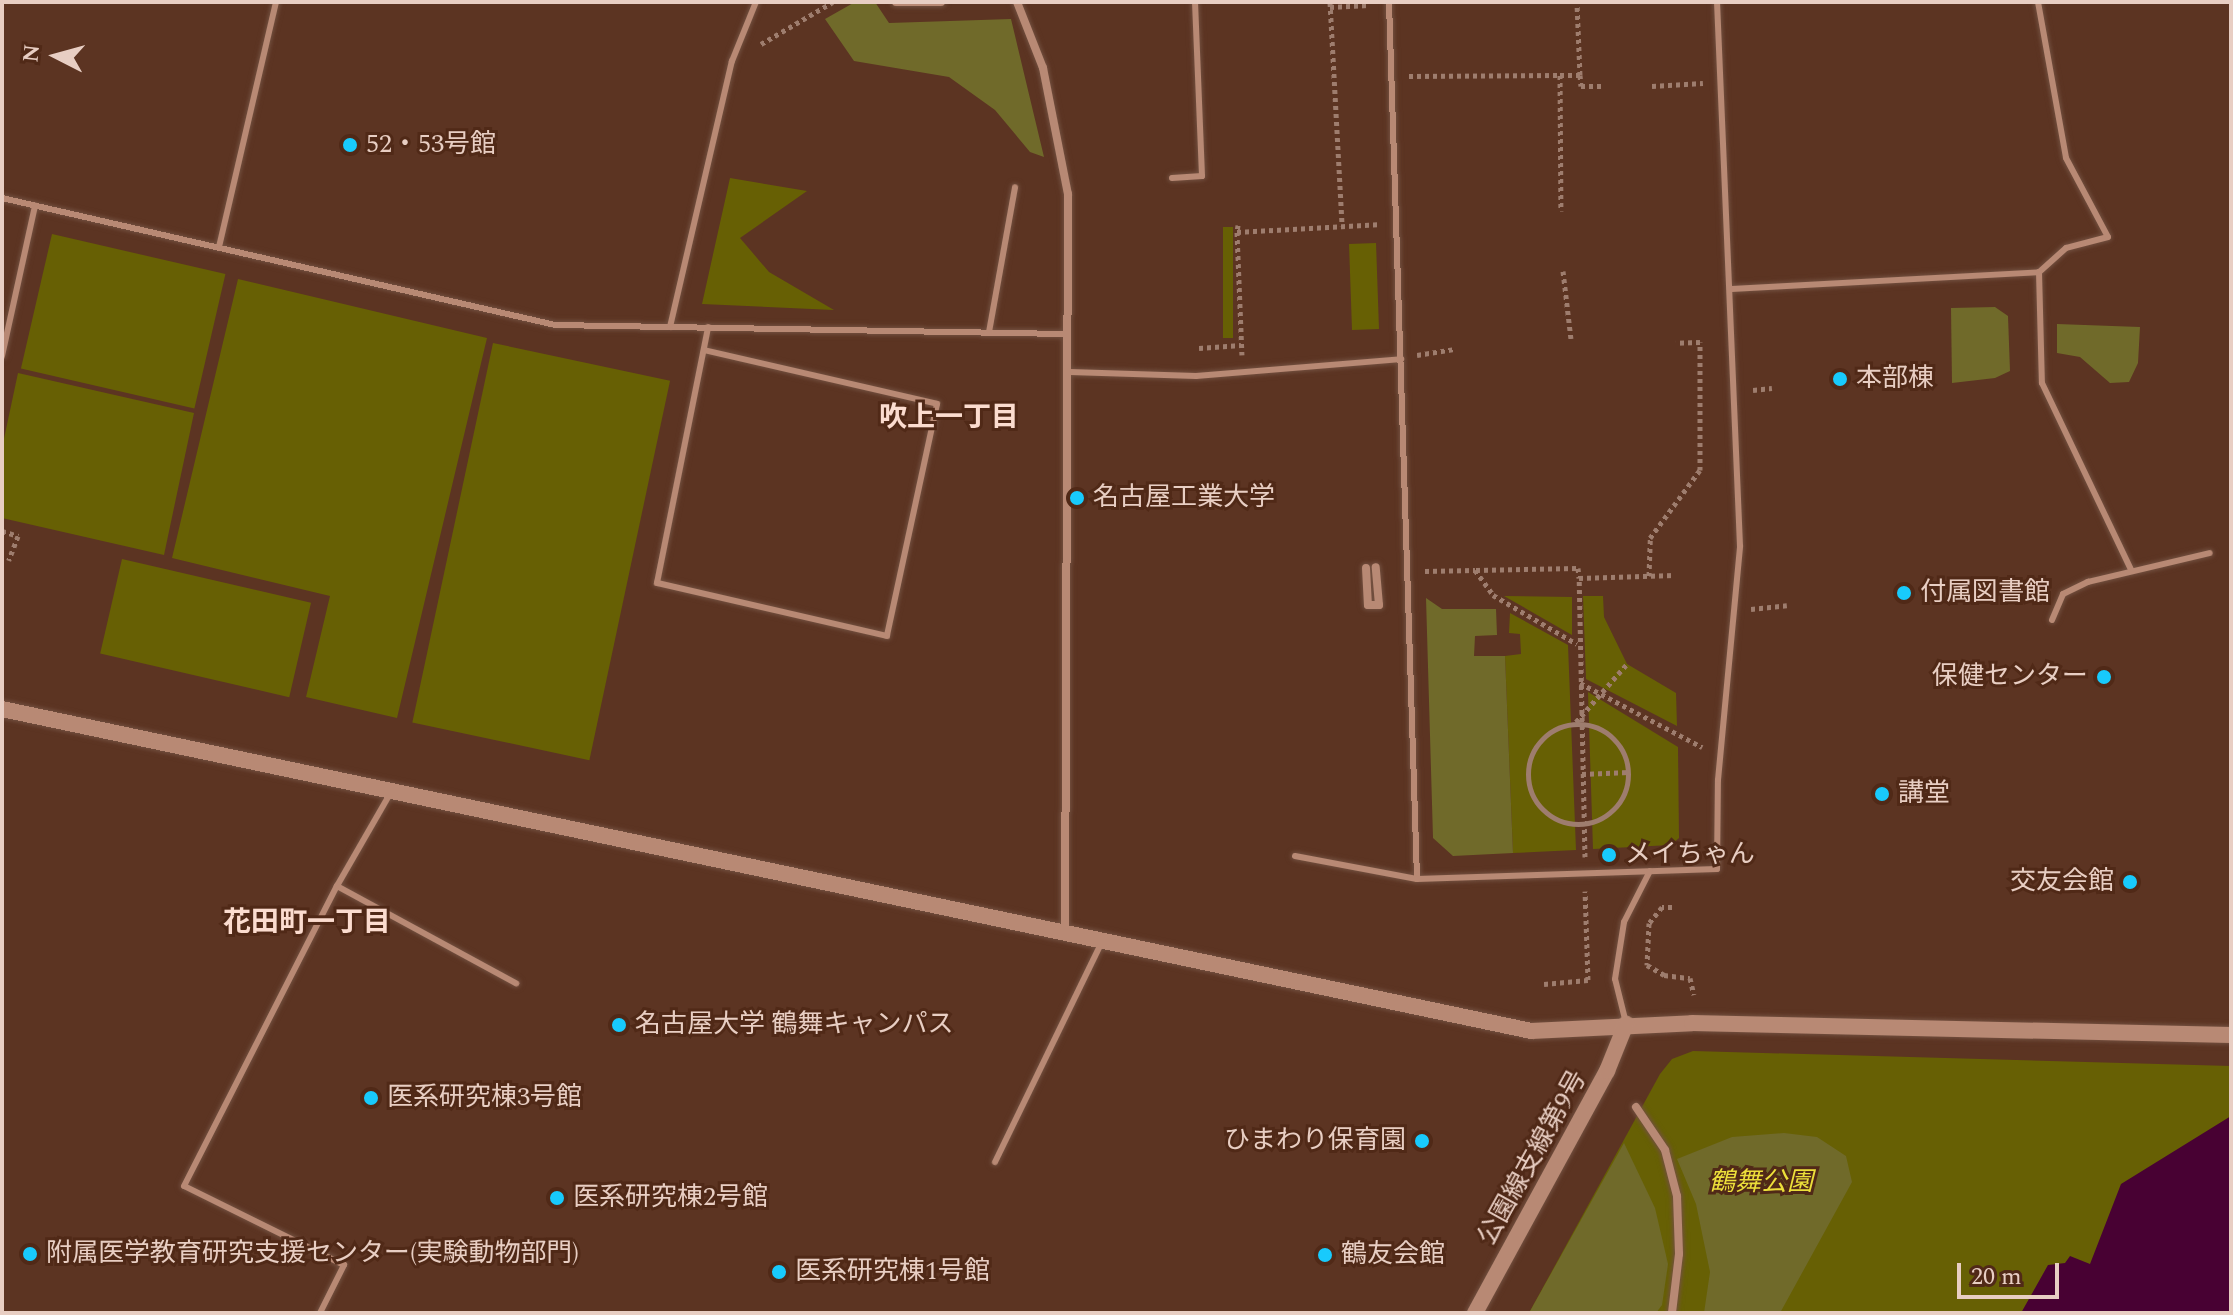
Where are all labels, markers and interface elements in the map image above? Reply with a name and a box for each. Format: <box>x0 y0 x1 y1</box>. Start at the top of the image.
north arrow <box>16 16 96 96</box>
text: N <box>14 43 49 64</box>
place label: 52・53号館 <box>366 129 496 161</box>
marker: 52・53号館 <box>341 136 359 154</box>
place label: 本部棟 <box>1856 363 1934 395</box>
marker: 本部棟 <box>1831 370 1849 388</box>
district label: 吹上一丁目 <box>879 401 1019 435</box>
place label: 名古屋工業大学 <box>1093 482 1275 514</box>
marker: 名古屋工業大学 <box>1068 489 1086 507</box>
place label: 付属図書館 <box>1920 577 2050 609</box>
marker: 付属図書館 <box>1895 584 1913 602</box>
place label: 保健センター <box>1932 661 2088 693</box>
marker: 保健センター <box>2095 668 2113 686</box>
place label: 講堂 <box>1898 778 1950 810</box>
marker: 講堂 <box>1873 785 1891 803</box>
place label: メイちゃん <box>1625 839 1755 871</box>
marker: メイちゃん <box>1600 846 1618 864</box>
place label: 交友会館 <box>2010 866 2114 898</box>
marker: 交友会館 <box>2121 873 2139 891</box>
district label: 花田町一丁目 <box>223 906 391 940</box>
place label: 名古屋大学 鶴舞キャンパス <box>635 1009 953 1041</box>
marker: 名古屋大学 鶴舞キャンパス <box>610 1016 628 1034</box>
street label: 公園線支線第9号 <box>1472 1065 1594 1251</box>
place label: 医系研究棟3号館 <box>387 1082 582 1114</box>
marker: 医系研究棟3号館 <box>362 1089 380 1107</box>
place label: ひまわり保育園 <box>1224 1125 1406 1157</box>
marker: ひまわり保育園 <box>1413 1132 1431 1150</box>
park label: 鶴舞公園 <box>1709 1167 1813 1199</box>
place label: 医系研究棟2号館 <box>573 1182 768 1214</box>
marker: 医系研究棟2号館 <box>548 1189 566 1207</box>
place label: 附属医学教育研究支援センター(実験動物部門) <box>46 1238 579 1270</box>
place label: 鶴友会館 <box>1341 1239 1445 1271</box>
marker: 附属医学教育研究支援センター(実験動物部門) <box>21 1245 39 1263</box>
marker: 鶴友会館 <box>1316 1246 1334 1264</box>
scale bar <box>1961 1247 2063 1297</box>
place label: 医系研究棟1号館 <box>795 1256 990 1288</box>
text: 20 m <box>1971 1259 2022 1295</box>
marker: 医系研究棟1号館 <box>770 1263 788 1281</box>

